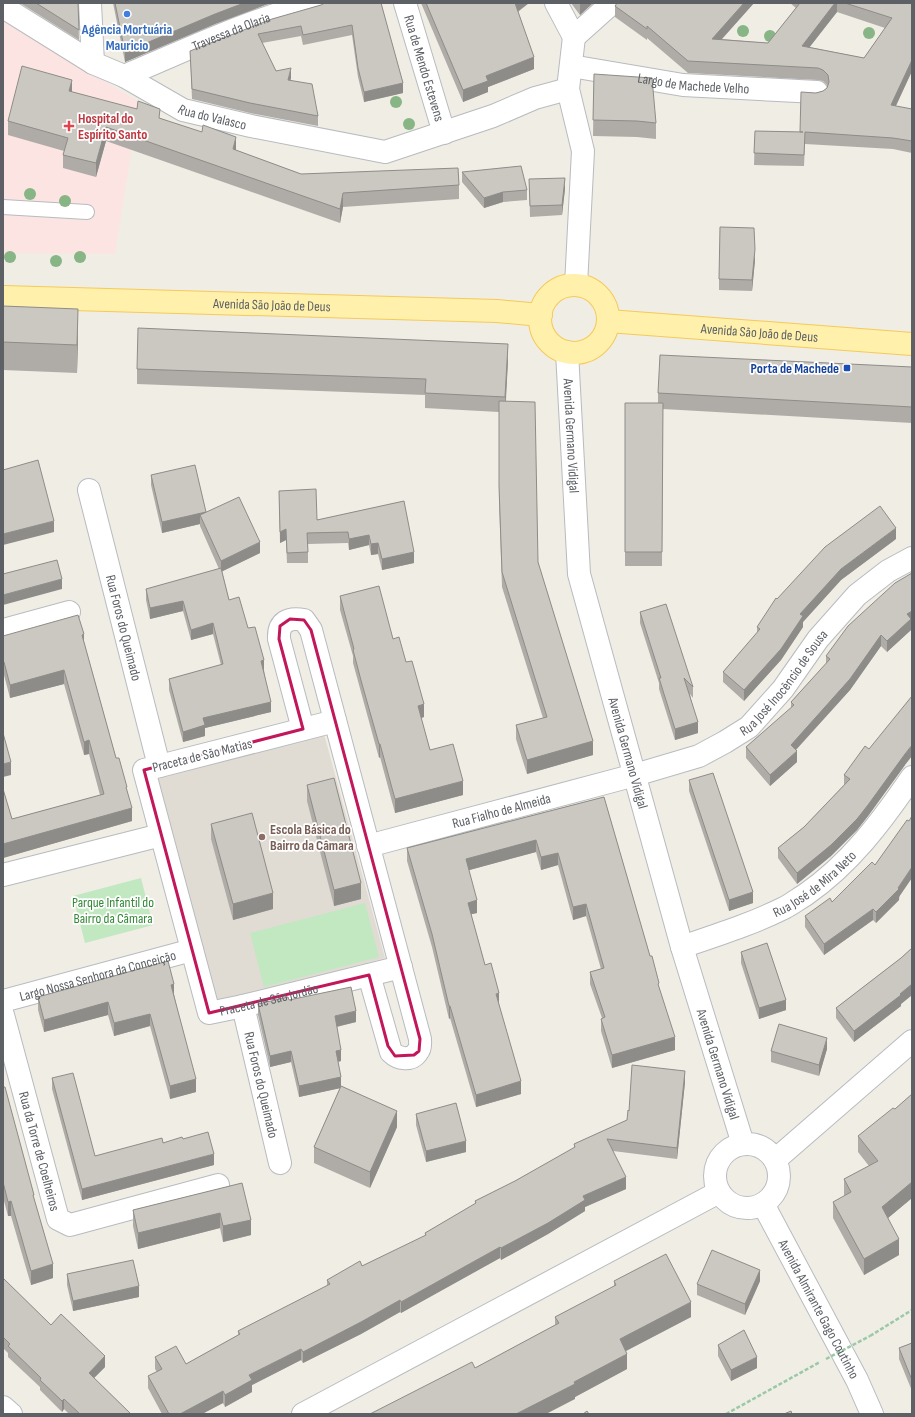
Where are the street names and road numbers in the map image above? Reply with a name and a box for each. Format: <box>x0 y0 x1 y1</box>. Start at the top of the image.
street label: Travessa da Olaria <box>190 9 273 55</box>
street label: Rua de Mendo Estevens <box>400 13 448 123</box>
street label: Largo de Machede Velho <box>636 69 750 97</box>
street label: Rua do Valasco <box>175 101 248 134</box>
street label: Avenida São João de Deus <box>212 295 331 315</box>
street label: Avenida São João de Deus <box>699 320 819 346</box>
street label: Avenida Germano Vidigal <box>559 377 583 494</box>
street label: Rua Foros do Queimado <box>102 573 145 683</box>
street label: Rua José Inocêncio de Sousa <box>737 626 831 740</box>
street label: Avenida Germano Vidigal <box>604 695 651 811</box>
street label: Praceta de São Matias <box>151 735 254 776</box>
street label: Rua Fialho de Almeida <box>450 790 553 832</box>
street label: Rua José de Mira Neto <box>770 847 860 921</box>
street label: Largo Nossa Senhora da Conceição <box>18 947 178 1005</box>
street label: Praceta de São Jordão <box>218 980 320 1020</box>
street label: Avenida Germano Vidigal <box>692 1006 743 1122</box>
street label: Rua Foros do Queimado <box>240 1030 282 1140</box>
street label: Rua da Torre de Coelheiros <box>15 1090 63 1213</box>
street label: Avenida Almirante Gago Coutinho <box>774 1236 863 1382</box>

